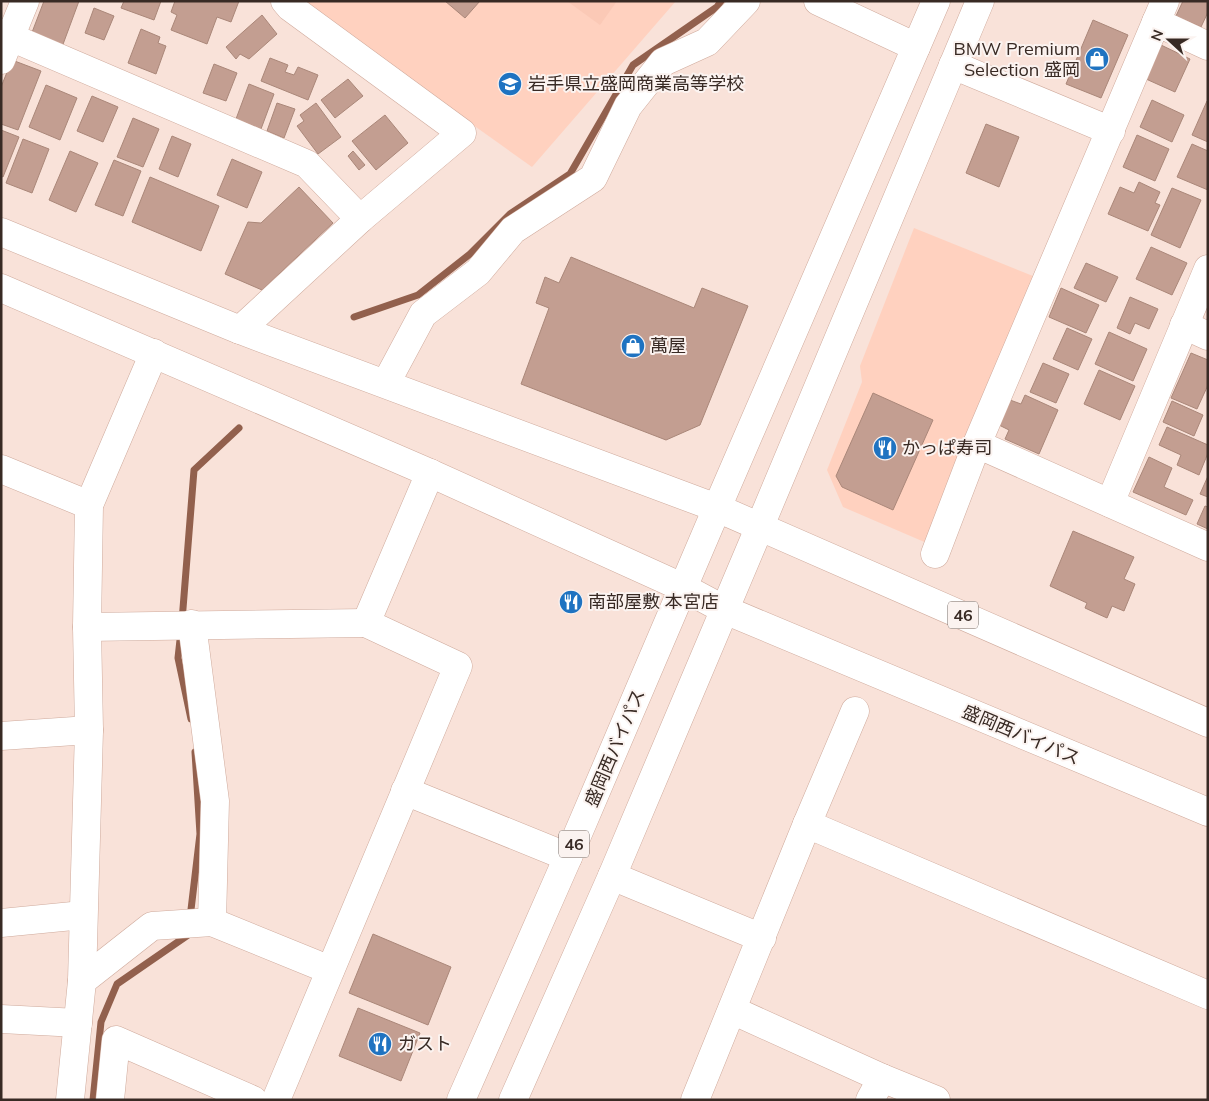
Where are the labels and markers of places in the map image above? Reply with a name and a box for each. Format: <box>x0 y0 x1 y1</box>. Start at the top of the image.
place label: BMW Premium Selection 盛岡 <box>954 37 1080 81</box>
shop icon: BMW Premium Selection 盛岡 <box>1084 46 1110 72</box>
school or university icon: 岩手県立盛岡商業高等学校 <box>497 71 523 97</box>
place label: 岩手県立盛岡商業高等学校 <box>528 72 744 95</box>
shop icon: 萬屋 <box>620 333 646 359</box>
place label: 萬屋 <box>650 334 686 357</box>
restaurant icon: かっぱ寿司 <box>872 435 898 461</box>
place label: かっぱ寿司 <box>902 436 992 459</box>
restaurant icon: 南部屋敷 本宮店 <box>558 589 584 615</box>
place label: 南部屋敷 本宮店 <box>588 590 719 613</box>
restaurant icon: ガスト <box>367 1031 393 1057</box>
place label: ガスト <box>398 1032 452 1055</box>

